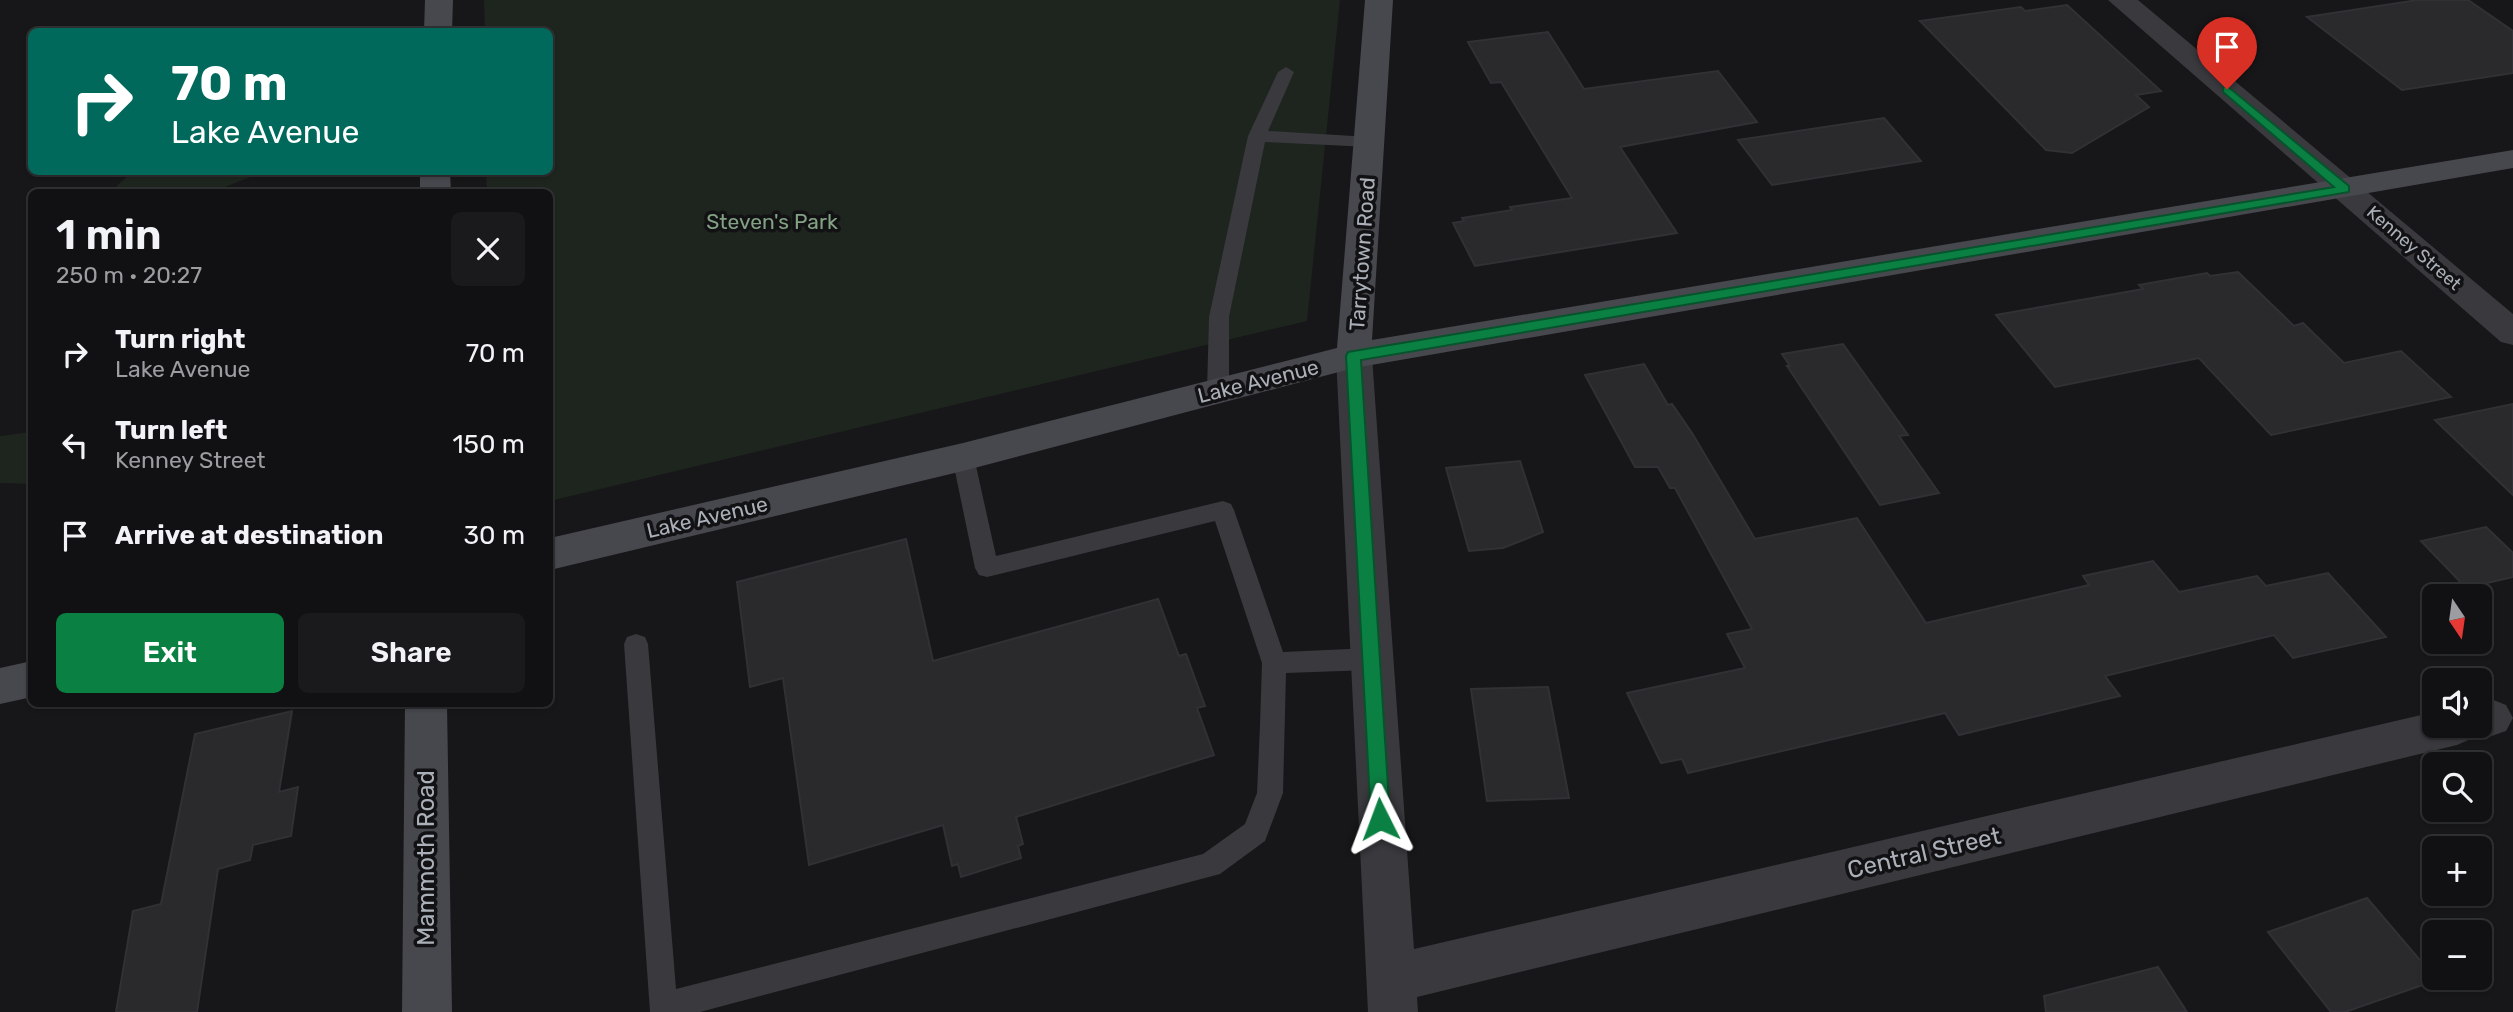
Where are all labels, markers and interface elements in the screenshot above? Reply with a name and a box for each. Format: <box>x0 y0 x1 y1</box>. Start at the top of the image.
pin <box>2197 17 2257 89</box>
icon: arrive <box>2208 28 2246 66</box>
text: 70 m <box>171 54 288 112</box>
icon: right <box>56 56 147 147</box>
text: Lake Avenue <box>171 113 359 151</box>
street label: Tarrytown Road <box>1344 176 1380 332</box>
street label: Kenney Street <box>2362 201 2466 295</box>
park label: Steven's Park <box>706 209 838 234</box>
text: 1 min <box>56 210 162 260</box>
button: close <box>451 212 525 286</box>
text: 250 m · 20:27 <box>56 261 202 289</box>
text: Turn right <box>115 324 245 355</box>
icon: right <box>56 335 94 373</box>
text: 70 m <box>466 338 525 369</box>
street label: Lake Avenue <box>1195 354 1321 408</box>
text: Lake Avenue <box>115 355 250 383</box>
text: Turn left <box>115 415 227 446</box>
icon: left <box>56 426 94 464</box>
text: 150 m <box>452 429 525 460</box>
text: Kenney Street <box>115 446 266 474</box>
street label: Lake Avenue <box>644 491 770 543</box>
icon: arrive <box>56 517 94 555</box>
text: Arrive at destination <box>115 520 383 551</box>
text: 30 m <box>463 520 525 551</box>
north arrow <box>2422 584 2492 654</box>
map controls <box>2422 584 2492 990</box>
button: Exit <box>56 613 284 693</box>
button: Share <box>298 613 525 693</box>
button: sound <box>2422 668 2492 738</box>
button: search <box>2422 752 2492 822</box>
street label: Mammoth Road <box>412 770 440 946</box>
position arrow <box>1343 782 1417 856</box>
street label: Central Street <box>1845 822 2003 884</box>
button: + <box>2422 836 2492 906</box>
button: − <box>2422 920 2492 990</box>

